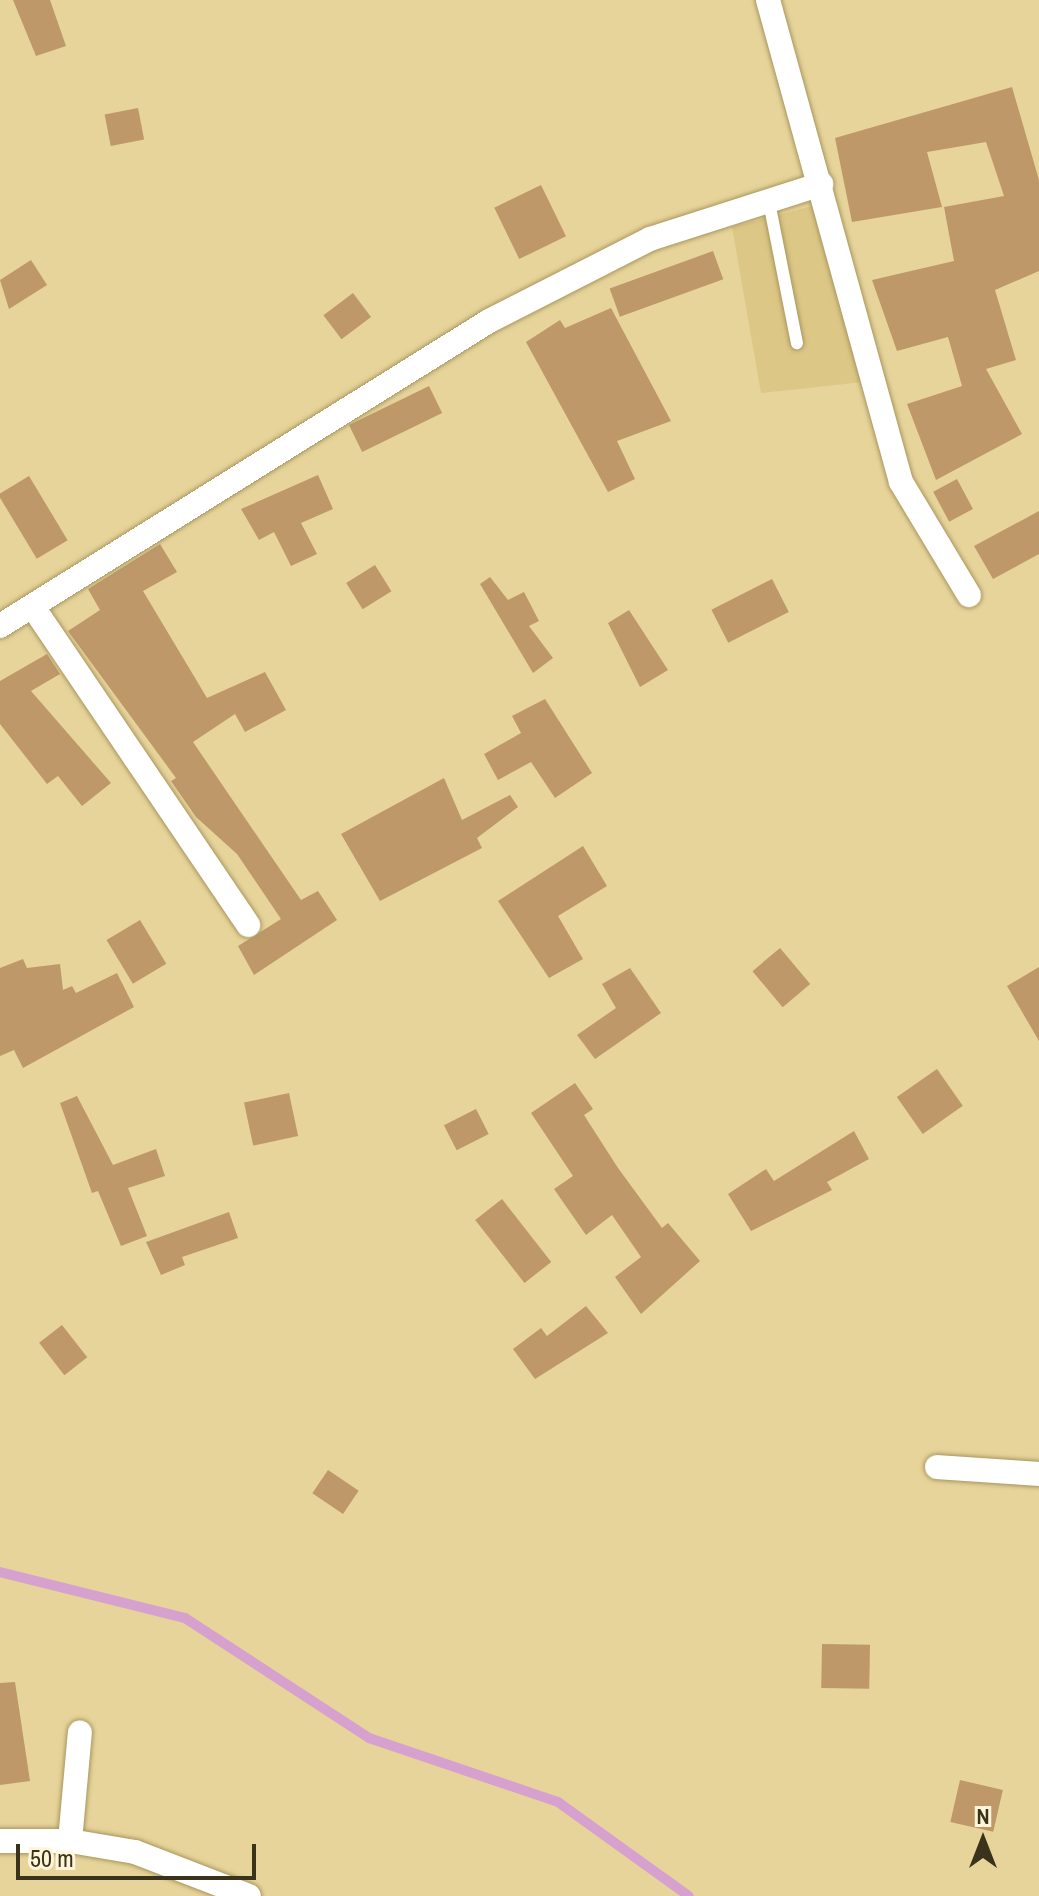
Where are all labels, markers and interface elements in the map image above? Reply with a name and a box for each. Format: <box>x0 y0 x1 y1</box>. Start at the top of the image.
north arrow <box>943 1800 1023 1880</box>
text: N <box>976 1801 990 1831</box>
scale bar <box>20 1828 260 1878</box>
text: 50 m <box>30 1842 74 1874</box>

